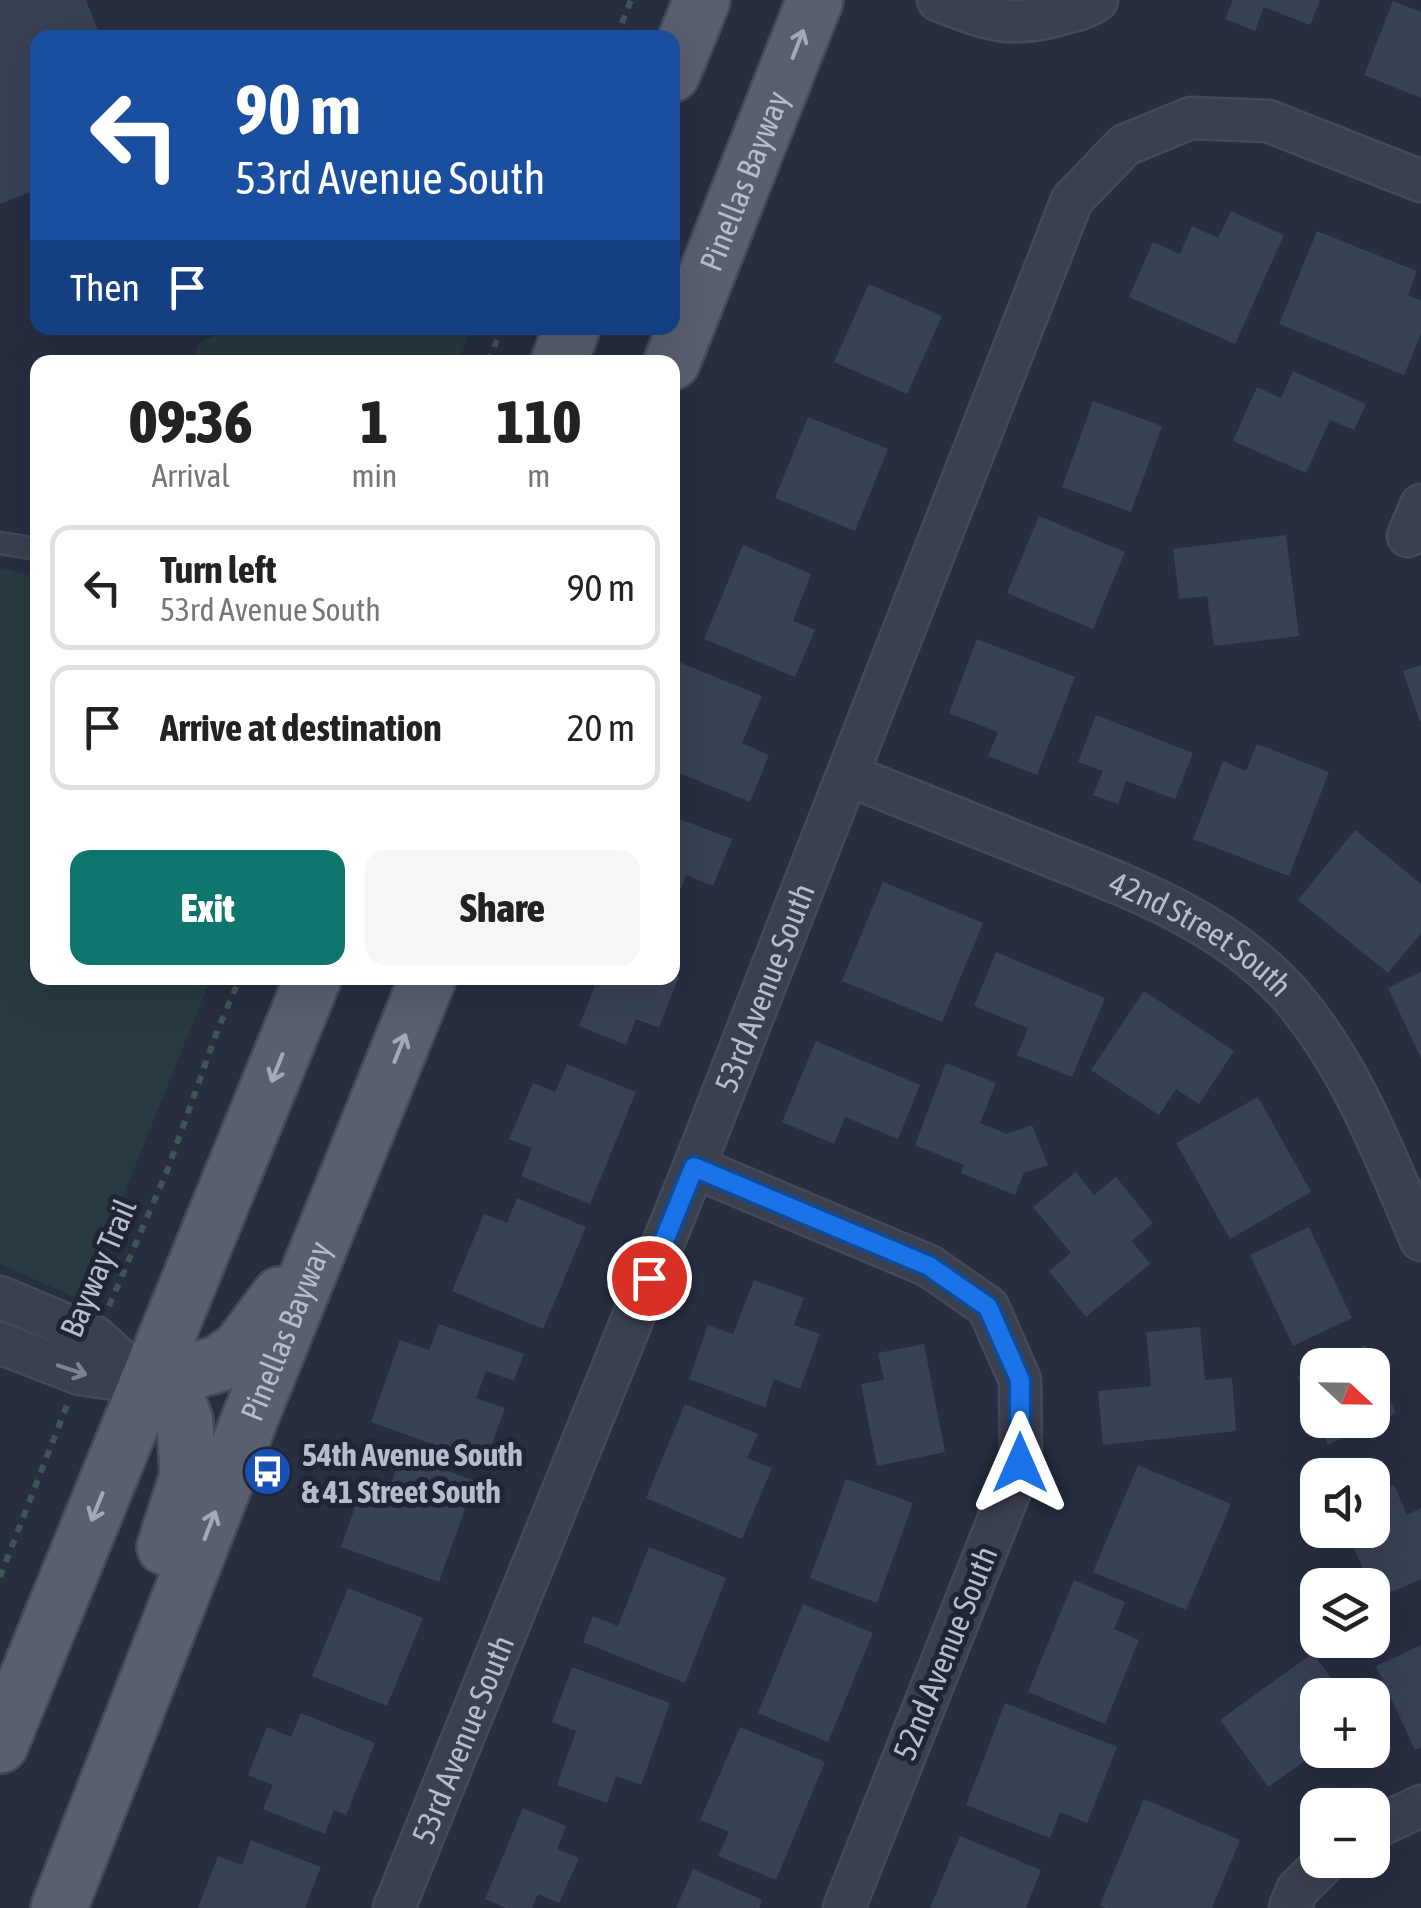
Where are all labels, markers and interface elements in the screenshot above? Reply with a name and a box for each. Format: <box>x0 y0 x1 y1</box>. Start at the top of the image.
one-way arrow <box>790 30 808 61</box>
text: 90 m <box>235 69 361 149</box>
icon: left <box>70 70 200 200</box>
street label: Pinellas Bayway <box>692 85 796 276</box>
text: 53rd Avenue South <box>235 152 545 204</box>
icon: arrive <box>160 260 215 315</box>
text: Then <box>70 266 140 309</box>
text: 09:36 <box>129 387 252 456</box>
text: 1 <box>360 387 389 456</box>
text: 110 <box>496 387 581 456</box>
text: Arrival <box>152 457 230 494</box>
text: min <box>351 457 397 494</box>
text: m <box>527 457 550 494</box>
text: Turn left <box>160 548 276 591</box>
icon: left <box>75 560 130 615</box>
text: 90 m <box>567 566 635 609</box>
text: 53rd Avenue South <box>160 591 381 628</box>
icon: arrive <box>75 700 130 755</box>
text: Arrive at destination <box>160 706 442 749</box>
text: 20 m <box>567 706 635 749</box>
button: Exit <box>70 850 345 965</box>
button: Share <box>365 850 640 965</box>
street label: 42nd Street South <box>1104 863 1300 1003</box>
street label: 53rd Avenue South <box>707 878 822 1097</box>
one-way arrow <box>392 1033 410 1064</box>
one-way arrow <box>266 1052 284 1083</box>
street label: Bayway Trail <box>52 1193 144 1342</box>
street label: Pinellas Bayway <box>232 1236 338 1426</box>
pin <box>607 1236 692 1321</box>
icon: arrive <box>622 1251 677 1306</box>
north arrow <box>1300 1348 1390 1438</box>
map controls <box>1300 1348 1390 1878</box>
one-way arrow <box>55 1362 87 1380</box>
position arrow <box>968 1411 1072 1515</box>
place label: 54th Avenue South & 41 Street South <box>302 1436 523 1510</box>
bus stop icon: 54th Avenue South & 41 Street South <box>241 1446 293 1498</box>
button: sound <box>1300 1458 1390 1548</box>
one-way arrow <box>87 1491 105 1521</box>
one-way arrow <box>202 1510 220 1541</box>
street label: 52nd Avenue South <box>885 1541 1005 1765</box>
button: layers <box>1300 1568 1390 1658</box>
street label: 53rd Avenue South <box>404 1630 521 1849</box>
button: + <box>1300 1678 1390 1768</box>
button: − <box>1300 1788 1390 1878</box>

